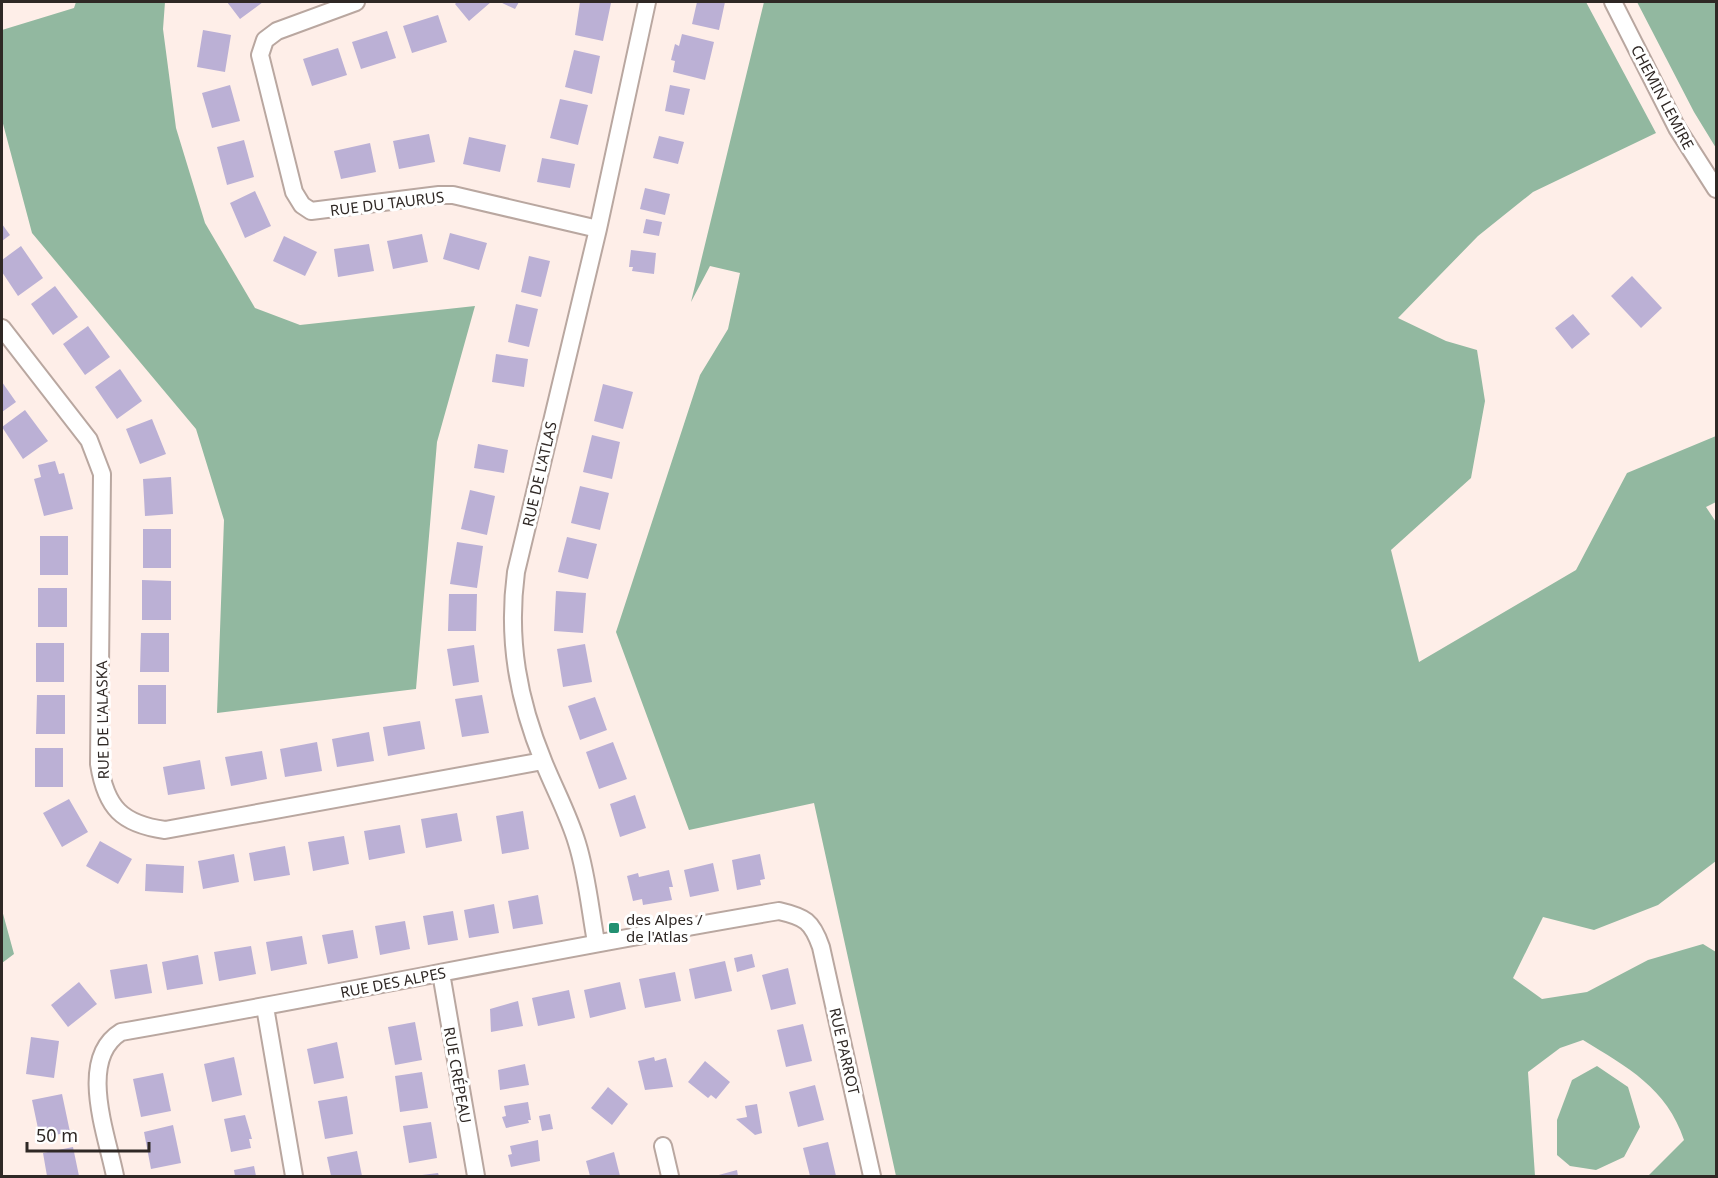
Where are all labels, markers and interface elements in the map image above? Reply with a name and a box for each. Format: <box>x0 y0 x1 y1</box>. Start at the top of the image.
street label: CHEMIN LEMIRE <box>1627 41 1699 153</box>
street label: RUE DU TAURUS <box>329 186 445 220</box>
street label: RUE DE L'ATLAS <box>517 419 561 529</box>
street label: RUE DE L'ALASKA <box>91 660 113 780</box>
place label: des Alpes / de l'Atlas <box>626 909 703 946</box>
marker: des Alpes / de l'Atlas <box>607 921 621 935</box>
street label: RUE DES ALPES <box>339 962 447 1002</box>
street label: RUE PARROT <box>825 1006 865 1097</box>
street label: RUE CRÉPEAU <box>440 1025 476 1125</box>
scale bar <box>27 1115 148 1153</box>
text: 50 m <box>36 1123 78 1147</box>

